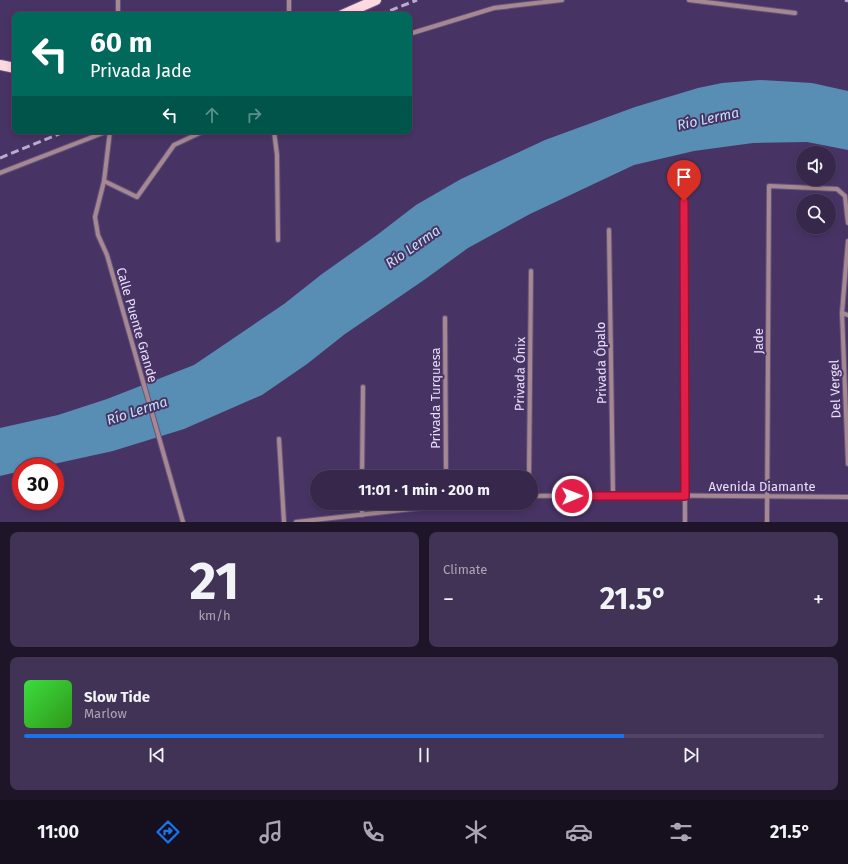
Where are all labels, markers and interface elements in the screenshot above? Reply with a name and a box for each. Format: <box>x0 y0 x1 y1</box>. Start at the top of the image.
text: 60 m <box>90 26 152 59</box>
icon: left <box>24 28 76 80</box>
text: Privada Jade <box>90 60 192 82</box>
icon: left <box>159 104 181 126</box>
icon: ahead <box>201 104 223 126</box>
icon: right <box>243 104 265 126</box>
water label: Río Lerma <box>675 104 741 134</box>
map controls <box>796 146 836 234</box>
button: sound <box>796 146 836 186</box>
pin <box>667 160 701 201</box>
icon: arrive <box>673 166 695 188</box>
button: search <box>796 194 836 234</box>
water label: Río Lerma <box>382 222 444 272</box>
street label: Calle Puente Grande <box>113 266 161 384</box>
street label: Privada Ópalo <box>593 322 609 404</box>
street label: Jade <box>751 328 766 354</box>
street label: Privada Ónix <box>512 336 528 411</box>
street label: Privada Turquesa <box>428 347 443 449</box>
street label: Del Vergel <box>826 359 844 419</box>
water label: Río Lerma <box>104 393 170 429</box>
speed limit sign: 30 <box>12 458 64 510</box>
position arrow <box>551 475 593 517</box>
street label: Avenida Diamante <box>709 479 815 494</box>
text: 11:01 · 1 min · 200 m <box>358 481 490 499</box>
text: 21 <box>190 550 239 613</box>
text: Climate <box>443 562 487 577</box>
text: 21.5° <box>600 581 667 617</box>
text: − <box>443 586 454 613</box>
text: + <box>813 586 824 613</box>
text: km/h <box>198 608 231 623</box>
text: Slow Tide <box>84 688 150 706</box>
text: Marlow <box>84 706 127 721</box>
icon: previous <box>146 744 168 766</box>
icon: pause <box>413 744 435 766</box>
icon: next <box>680 744 702 766</box>
icon: directions <box>154 818 182 846</box>
icon: music <box>257 818 285 846</box>
icon: phone <box>359 818 387 846</box>
icon: climate <box>462 818 490 846</box>
icon: car <box>565 818 593 846</box>
icon: filters <box>667 818 695 846</box>
text: 11:00 <box>37 821 79 843</box>
text: 21.5° <box>770 821 811 843</box>

